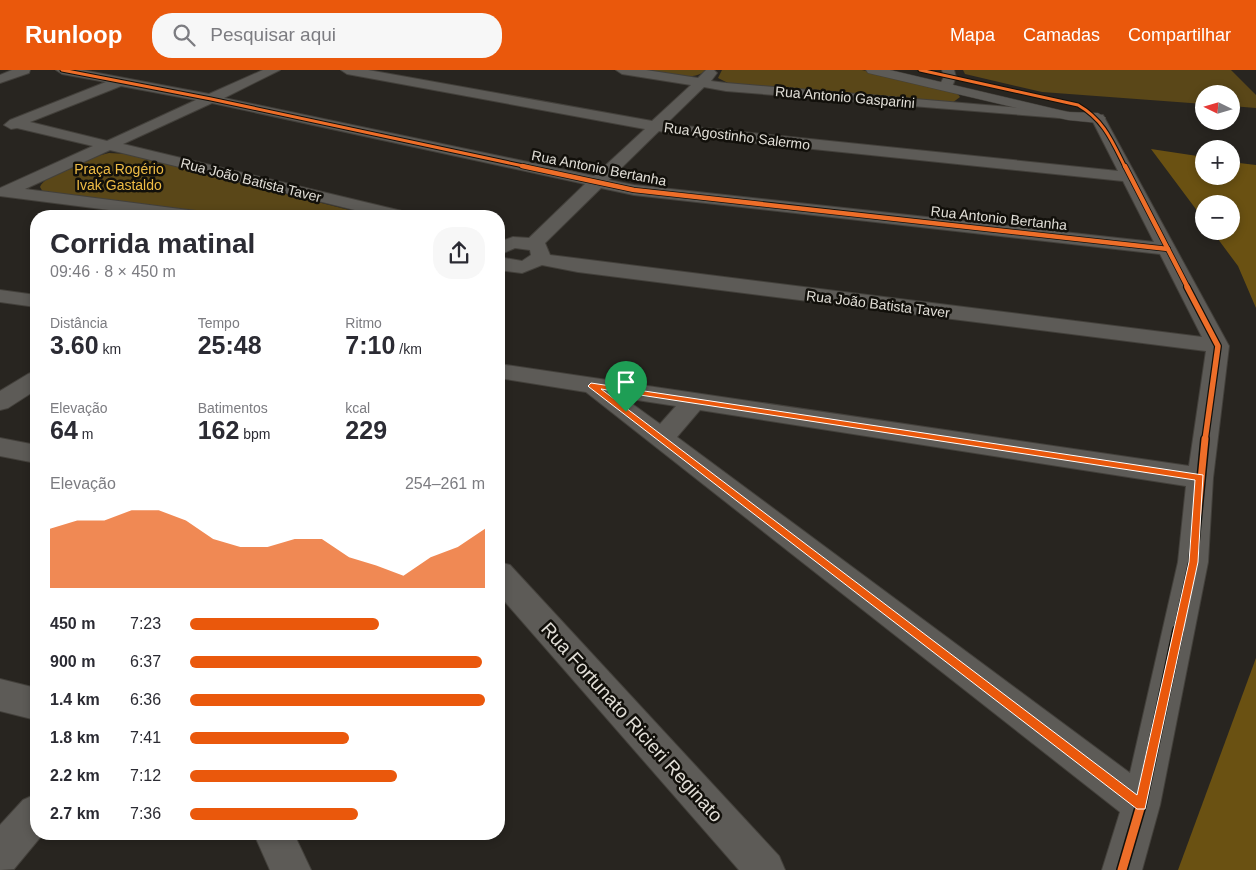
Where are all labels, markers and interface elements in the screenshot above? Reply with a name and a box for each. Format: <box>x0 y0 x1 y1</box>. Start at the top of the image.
search box <box>152 13 502 58</box>
text: Runloop <box>25 21 122 48</box>
icon: search <box>170 21 198 49</box>
text: Pesquisar aqui <box>210 24 336 45</box>
text: Mapa <box>950 25 995 45</box>
text: Camadas <box>1023 25 1100 45</box>
text: Compartilhar <box>1128 25 1231 45</box>
street label: Rua Antonio Gasparini <box>775 83 915 111</box>
north arrow <box>1195 85 1240 130</box>
map controls <box>1195 85 1240 240</box>
street label: Rua Agostinho Salermo <box>663 119 811 153</box>
button: + <box>1195 140 1240 185</box>
street label: Rua Antonio Bertanha <box>530 147 668 189</box>
street label: Rua João Batista Taver <box>179 155 323 205</box>
park label: Praça Rogério Ivak Gastaldo <box>74 161 164 193</box>
button: − <box>1195 195 1240 240</box>
street label: Rua Antonio Bertanha <box>930 203 1068 233</box>
button: share <box>433 227 485 279</box>
text: Corrida matinal <box>50 228 255 259</box>
text: 09:46 · 8 × 450 m <box>50 263 176 280</box>
street label: Rua João Batista Taver <box>805 287 951 321</box>
text: Distância <box>50 315 108 331</box>
text: Tempo <box>198 315 240 331</box>
text: Ritmo <box>345 315 382 331</box>
text: 3.60 <box>50 331 99 359</box>
text: 25:48 <box>198 331 262 359</box>
text: 7:10 <box>345 331 395 359</box>
text: km <box>99 341 121 357</box>
text: /km <box>395 341 422 357</box>
pin <box>605 361 647 412</box>
icon: arrive <box>612 368 640 396</box>
text: Elevação <box>50 400 108 416</box>
text: Batimentos <box>198 400 268 416</box>
text: kcal <box>345 400 370 416</box>
text: 64 <box>50 416 78 444</box>
text: 162 <box>198 416 239 444</box>
text: 229 <box>345 416 387 444</box>
text: m <box>78 426 93 442</box>
text: bpm <box>239 426 271 442</box>
text: Elevação <box>50 475 116 492</box>
text: 254–261 m <box>405 475 485 492</box>
text: 450 m <box>50 615 95 632</box>
text: 7:23 <box>130 615 161 632</box>
street label: Rua Fortunato Ricieri Reginato <box>537 618 727 826</box>
text: 900 m <box>50 653 95 670</box>
text: 6:37 <box>130 653 161 670</box>
text: 1.4 km <box>50 691 100 708</box>
text: 6:36 <box>130 691 161 708</box>
text: 1.8 km <box>50 729 100 746</box>
text: 7:41 <box>130 729 161 746</box>
text: 2.2 km <box>50 767 100 784</box>
text: 7:12 <box>130 767 161 784</box>
text: 2.7 km <box>50 805 100 822</box>
text: 7:36 <box>130 805 161 822</box>

